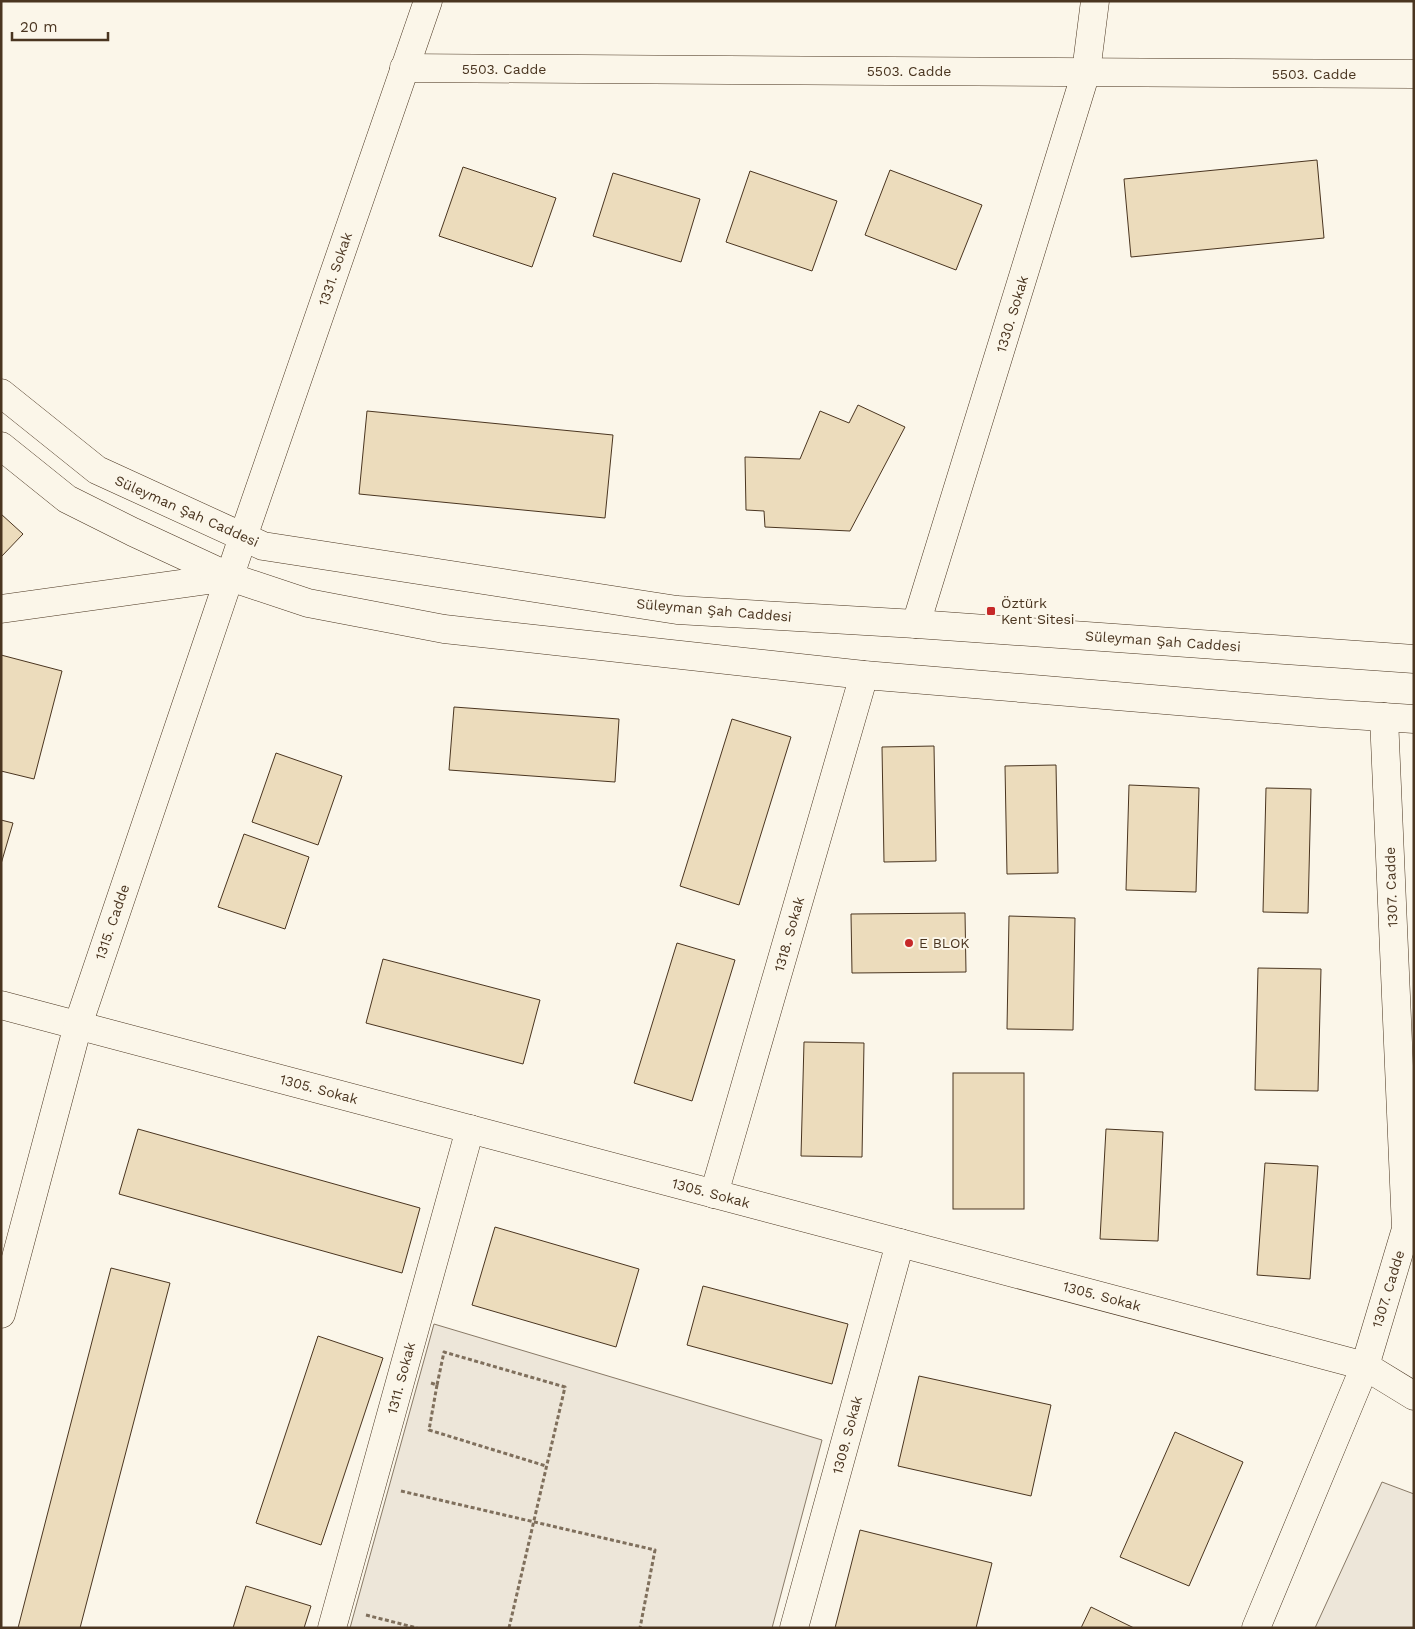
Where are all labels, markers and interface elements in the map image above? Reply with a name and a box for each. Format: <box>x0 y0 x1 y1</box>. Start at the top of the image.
scale bar <box>12 10 109 42</box>
text: 20 m <box>20 18 58 36</box>
street label: 5503. Cadde <box>462 61 546 77</box>
street label: 5503. Cadde <box>867 63 951 79</box>
street label: 5503. Cadde <box>1272 66 1356 82</box>
street label: 1331. Sokak <box>315 230 355 308</box>
street label: 1330. Sokak <box>993 274 1031 354</box>
street label: Süleyman Şah Caddesi <box>113 472 261 550</box>
street label: Süleyman Şah Caddesi <box>636 595 792 625</box>
place label: Öztürk Kent Sitesi <box>1001 595 1075 627</box>
marker: Öztürk Kent Sitesi <box>985 605 997 617</box>
street label: Süleyman Şah Caddesi <box>1085 628 1241 654</box>
street label: 1307. Cadde <box>1382 847 1400 927</box>
street label: 1315. Cadde <box>92 882 132 962</box>
street label: 1318. Sokak <box>771 895 807 973</box>
place label: E BLOK <box>919 935 970 951</box>
marker: E BLOK <box>903 937 915 949</box>
street label: 1305. Sokak <box>278 1071 360 1107</box>
street label: 1305. Sokak <box>670 1175 752 1211</box>
street label: 1307. Cadde <box>1369 1248 1407 1330</box>
street label: 1305. Sokak <box>1061 1278 1143 1314</box>
street label: 1311. Sokak <box>384 1340 418 1416</box>
street label: 1309. Sokak <box>829 1394 865 1476</box>

